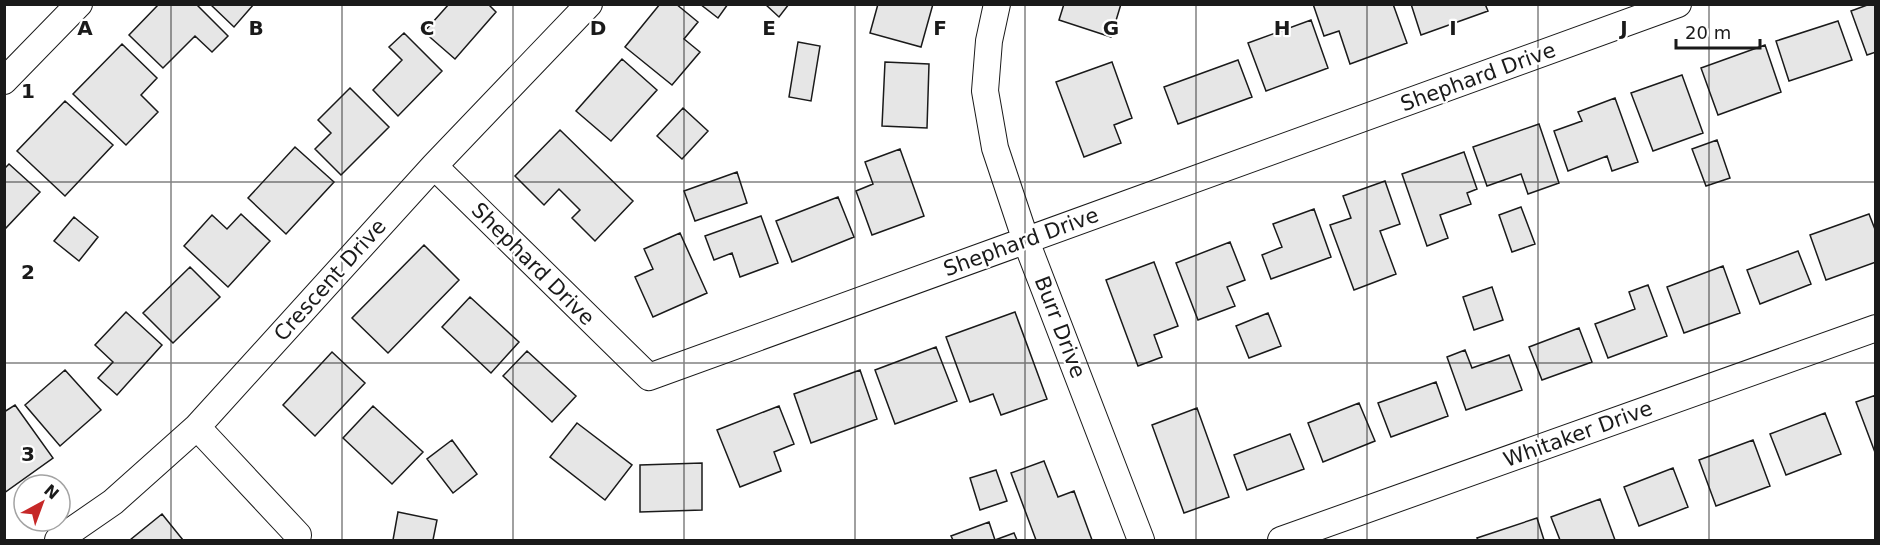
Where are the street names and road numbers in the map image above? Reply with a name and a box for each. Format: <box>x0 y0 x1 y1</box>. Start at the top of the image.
street label: Shephard Drive <box>1397 38 1559 116</box>
street label: Shephard Drive <box>467 198 599 330</box>
street label: Shephard Drive <box>940 203 1102 281</box>
street label: Crescent Drive <box>269 214 391 346</box>
street label: Burr Drive <box>1030 273 1090 381</box>
street label: Whitaker Drive <box>1500 396 1656 472</box>

